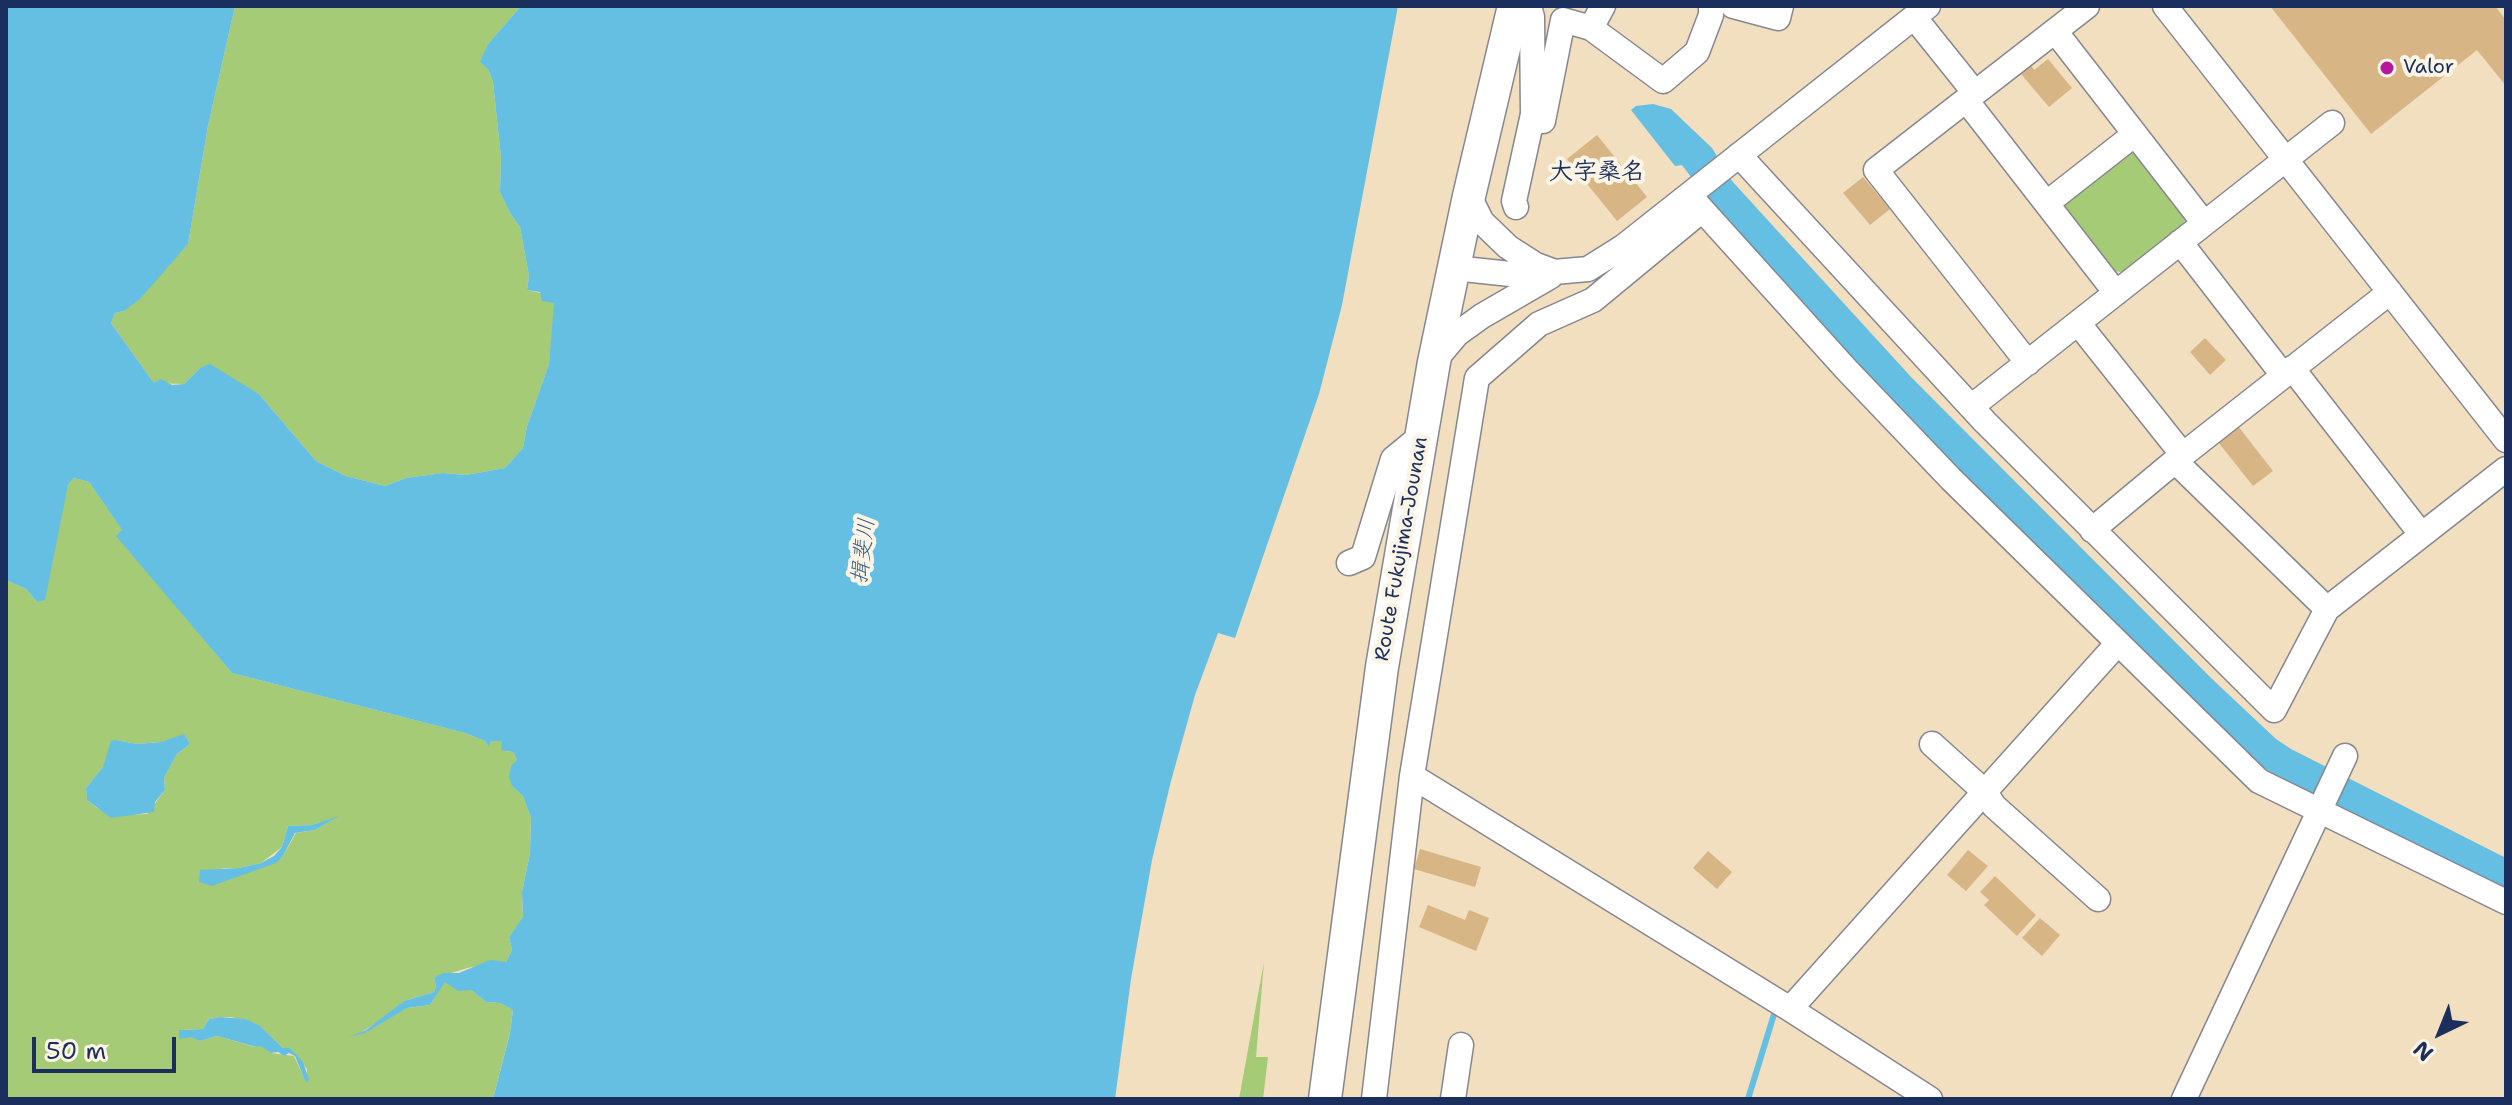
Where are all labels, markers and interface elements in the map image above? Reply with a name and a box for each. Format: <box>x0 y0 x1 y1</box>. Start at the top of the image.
place label: Valor <box>2403 56 2454 80</box>
marker: Valor <box>2378 59 2396 77</box>
district label: 大字桑名 <box>1549 159 1645 187</box>
street label: Route Fukujima-Jounan <box>1370 435 1434 663</box>
water label: 揖斐川 <box>847 517 881 585</box>
north arrow <box>2400 993 2480 1073</box>
scale bar <box>36 1021 180 1071</box>
text: N <box>2407 1034 2440 1067</box>
text: 50 m <box>46 1035 106 1067</box>

